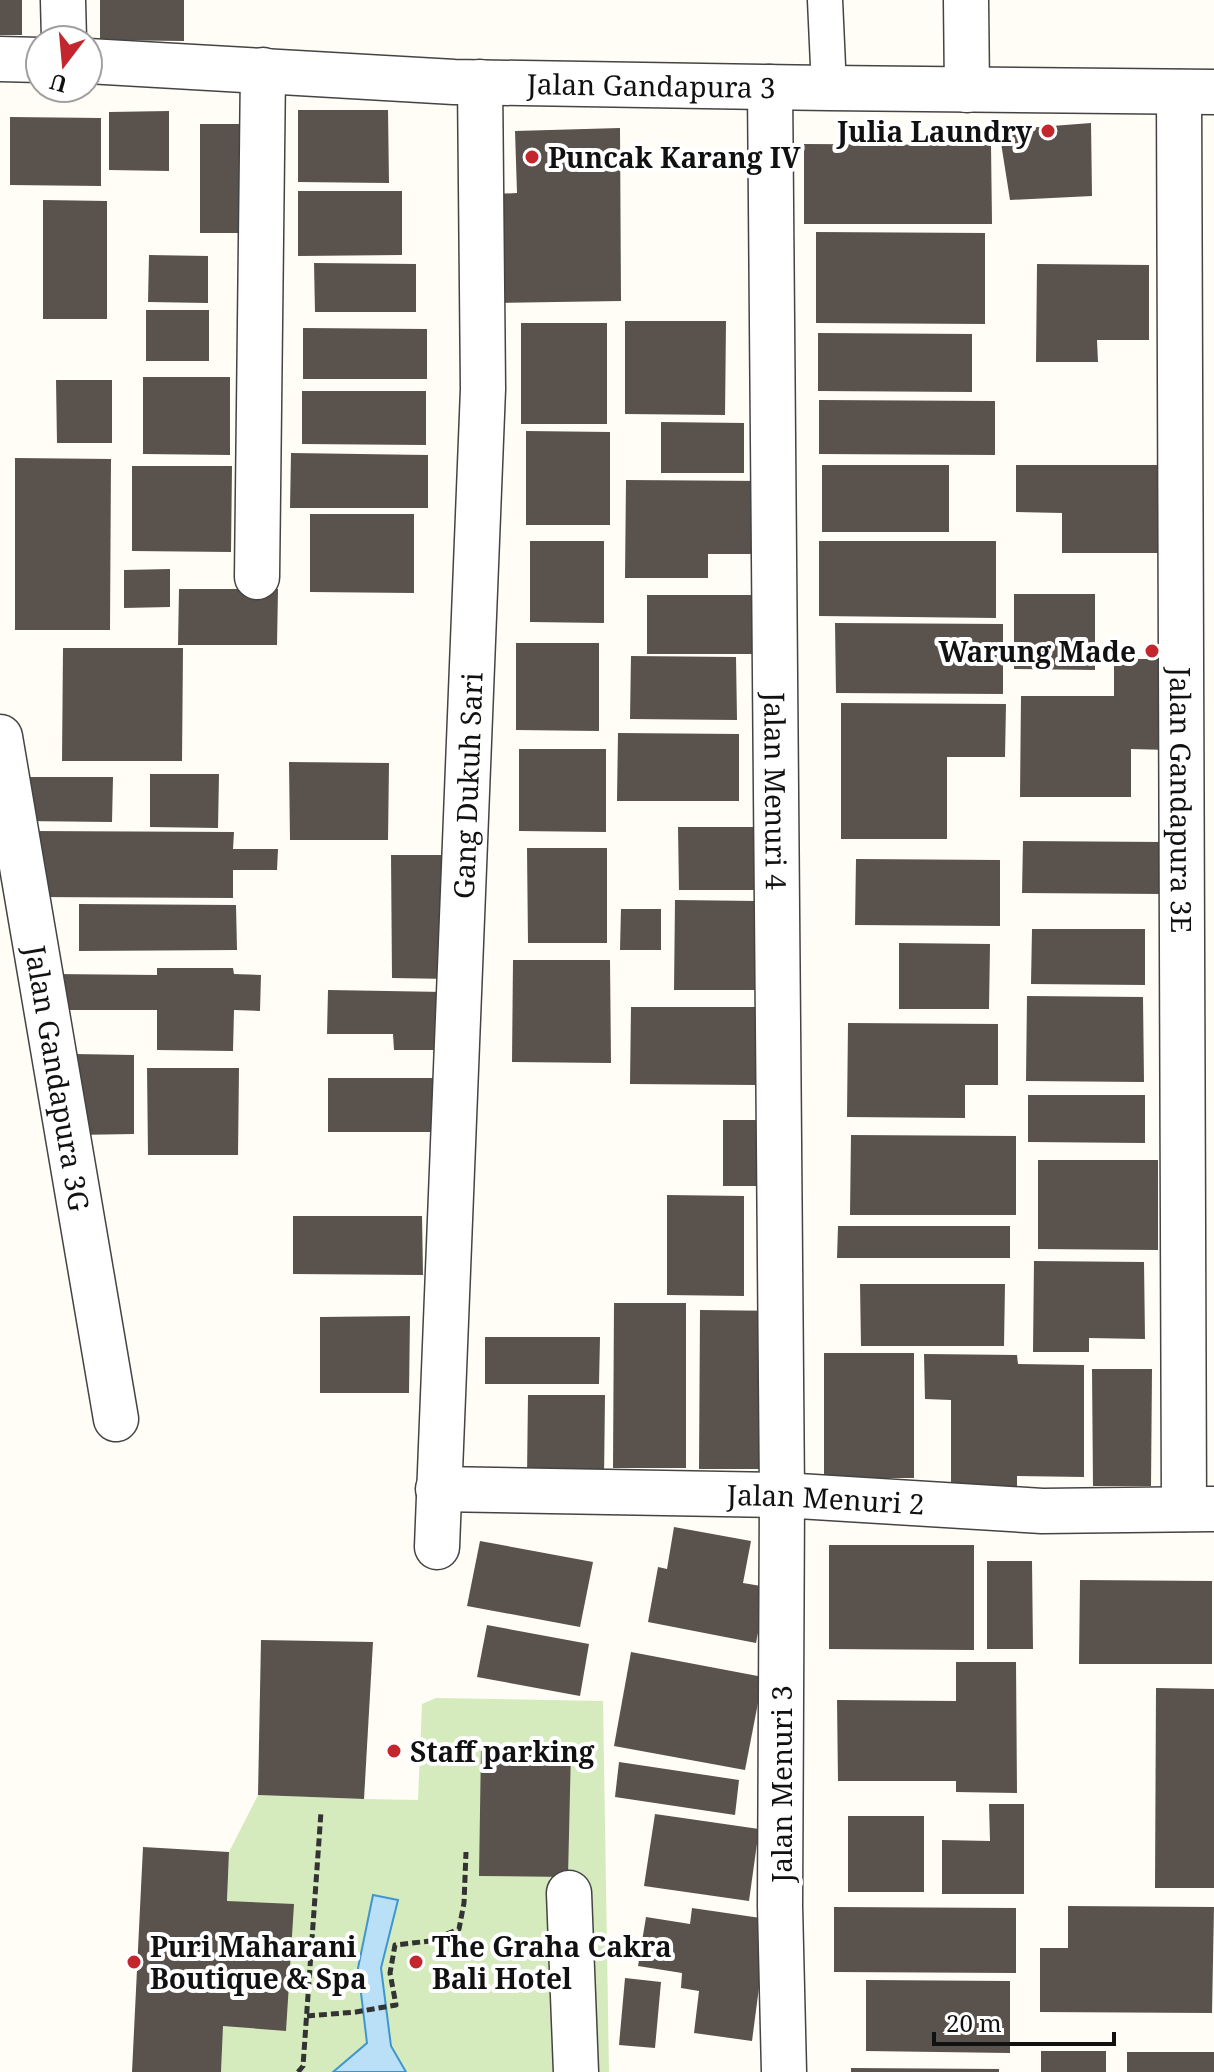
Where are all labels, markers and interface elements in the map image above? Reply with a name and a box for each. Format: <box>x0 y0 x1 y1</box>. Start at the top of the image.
north arrow <box>24 24 104 104</box>
street label: Jalan Gandapura 3 <box>526 64 776 106</box>
text: U <box>46 67 70 101</box>
place label: Julia Laundry <box>836 112 1033 150</box>
marker: Julia Laundry <box>1039 122 1057 140</box>
place label: Puncak Karang IV <box>548 138 801 176</box>
marker: Puncak Karang IV <box>523 148 541 166</box>
place label: Warung Made <box>939 632 1136 670</box>
marker: Warung Made <box>1143 642 1161 660</box>
street label: Jalan Gandapura 3E <box>1162 666 1201 933</box>
street label: Gang Dukuh Sari <box>444 672 491 900</box>
street label: Jalan Menuri 4 <box>756 691 796 890</box>
street label: Jalan Gandapura 3G <box>17 941 99 1214</box>
street label: Jalan Menuri 2 <box>726 1475 926 1523</box>
street label: Jalan Menuri 3 <box>762 1685 800 1884</box>
place label: Staff parking <box>410 1732 595 1770</box>
marker: Staff parking <box>385 1742 403 1760</box>
place label: Puri Maharani Boutique & Spa <box>150 1927 367 1997</box>
place label: The Graha Cakra Bali Hotel <box>432 1927 672 1997</box>
marker: Puri Maharani Boutique & Spa <box>125 1953 143 1971</box>
marker: The Graha Cakra Bali Hotel <box>407 1953 425 1971</box>
scale bar <box>934 1996 1114 2046</box>
text: 20 m <box>946 2006 1002 2039</box>

